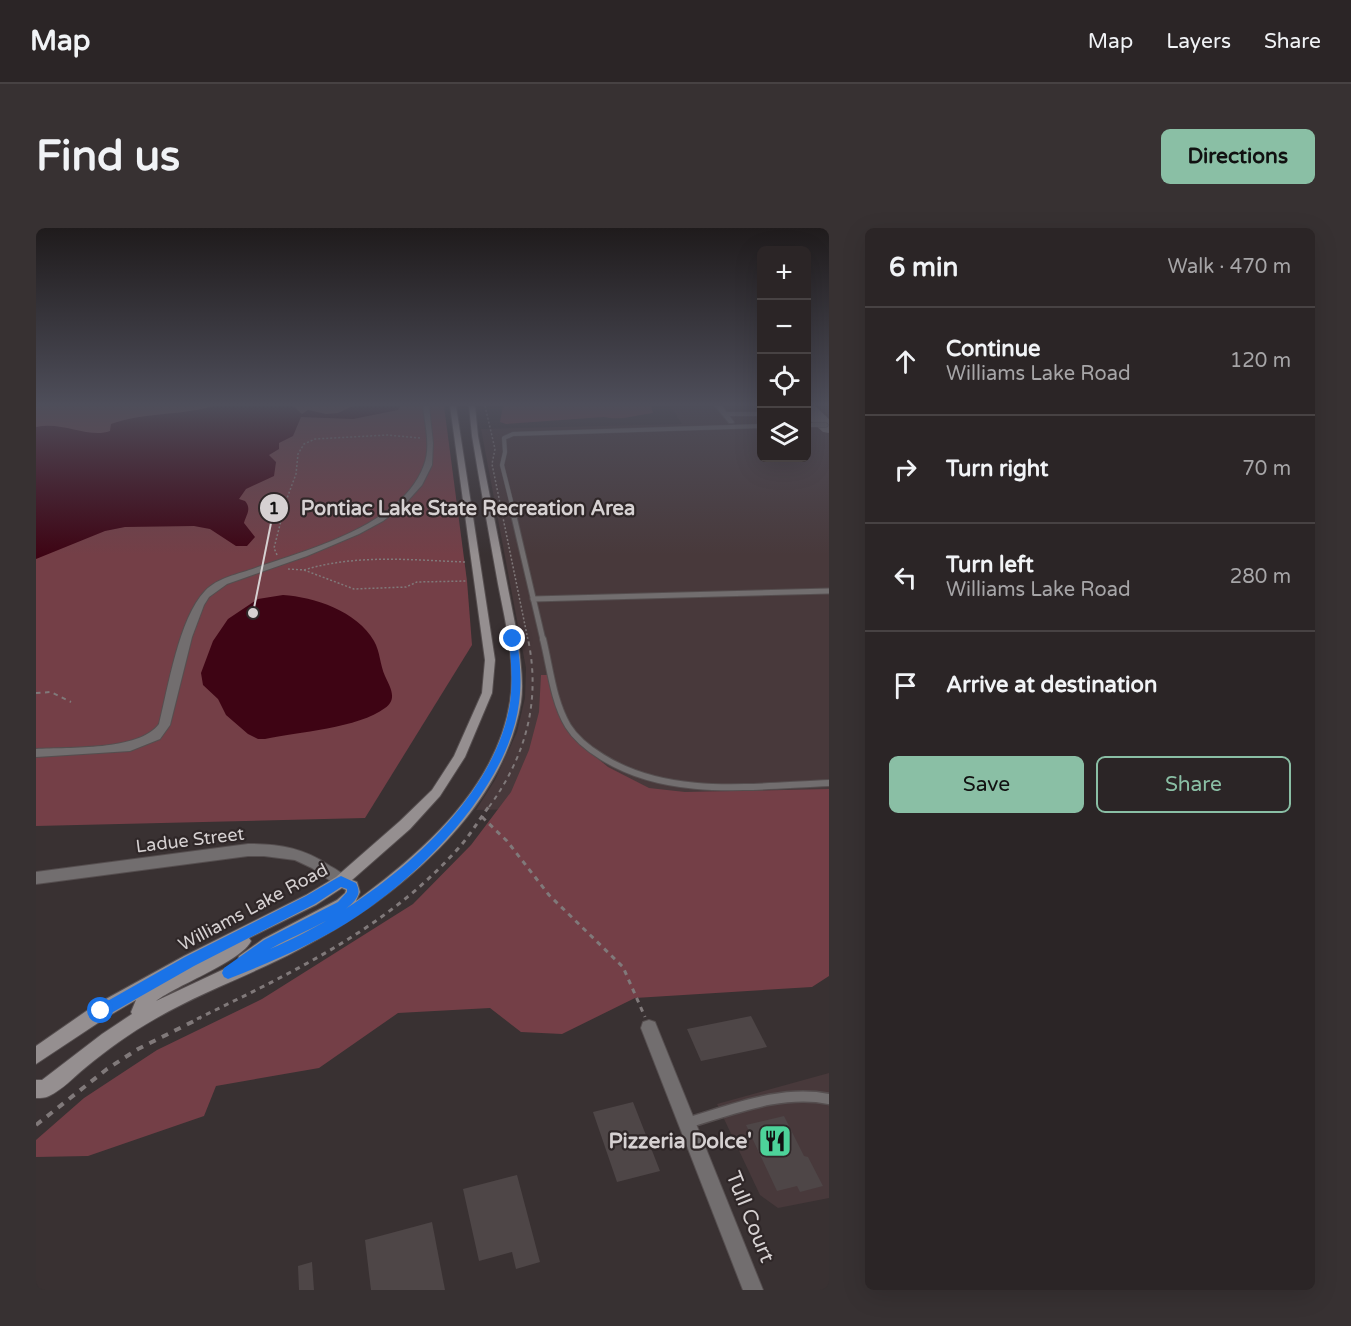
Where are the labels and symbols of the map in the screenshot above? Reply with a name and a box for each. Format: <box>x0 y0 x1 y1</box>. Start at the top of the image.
callout: Pontiac Lake State Recreation Area <box>259 489 647 527</box>
text: 1 <box>268 497 280 519</box>
text: Pontiac Lake State Recreation Area <box>301 497 635 521</box>
route end <box>499 625 525 651</box>
street label: Ladue Street <box>135 822 246 858</box>
street label: Williams Lake Road <box>174 858 332 956</box>
route start <box>87 997 113 1023</box>
restaurant icon: Pizzeria Dolce' <box>757 1123 793 1159</box>
place label: Pizzeria Dolce' <box>608 1129 752 1154</box>
street label: Tull Court <box>720 1168 780 1266</box>

